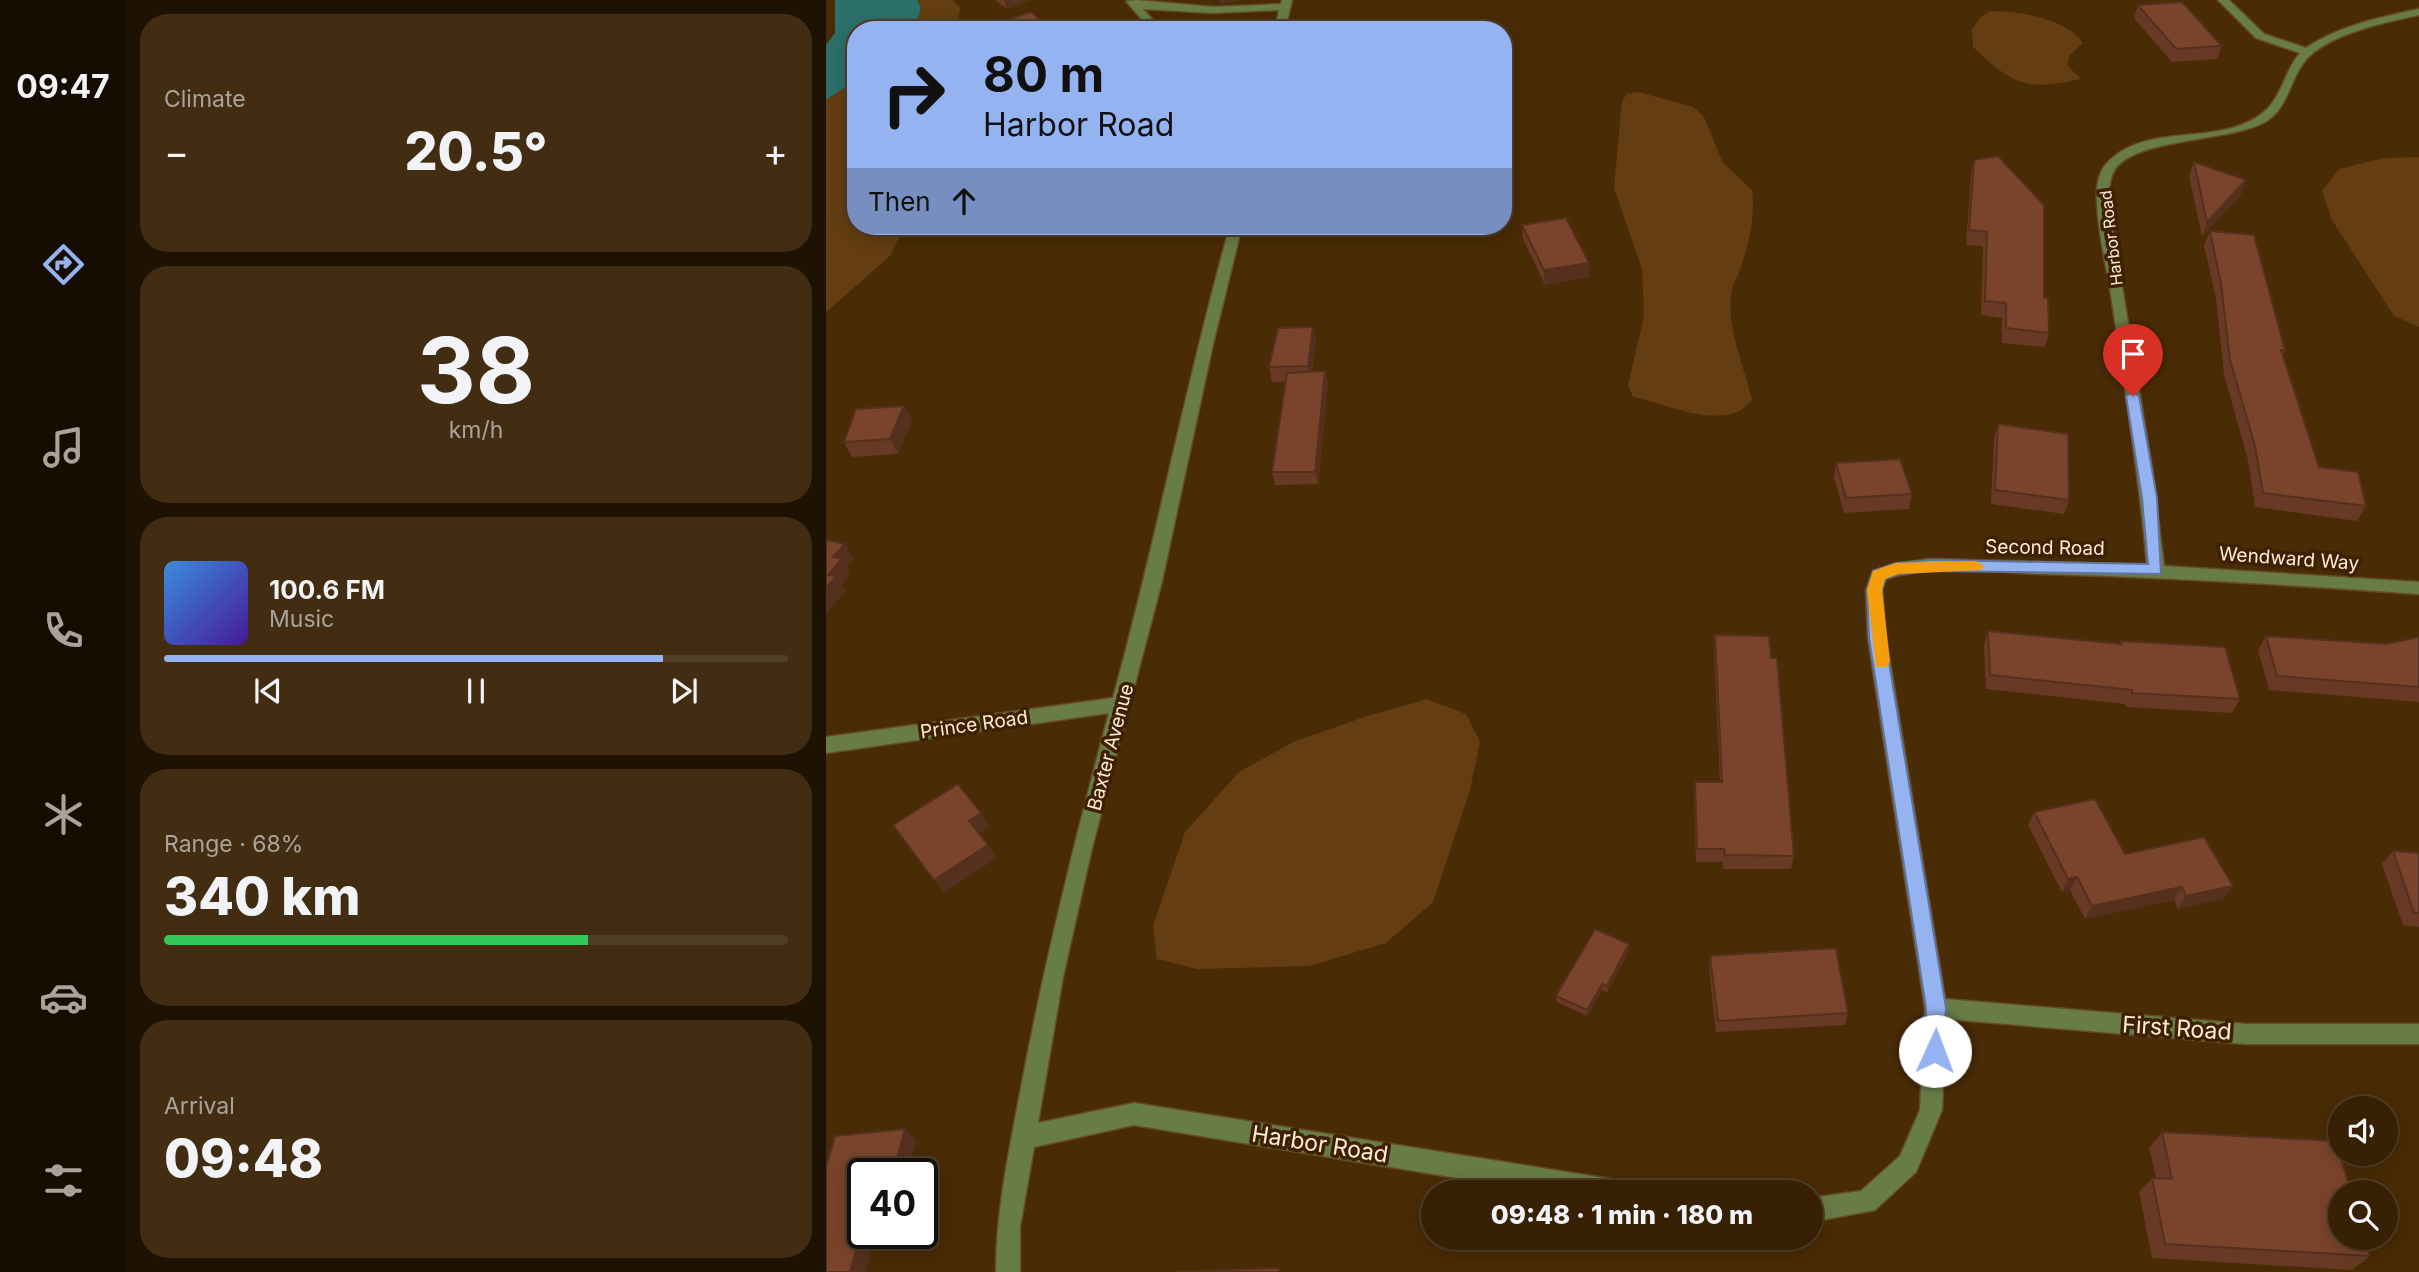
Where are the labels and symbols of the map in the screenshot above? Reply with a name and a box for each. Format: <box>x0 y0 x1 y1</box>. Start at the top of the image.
street label: Harbor Road <box>2095 189 2127 287</box>
pin <box>2103 324 2163 396</box>
street label: Second Road <box>1985 535 2105 560</box>
street label: Wendward Way <box>2218 542 2360 575</box>
street label: Baxter Avenue <box>1083 681 1138 813</box>
street label: Prince Road <box>919 706 1029 743</box>
street label: First Road <box>2121 1010 2233 1046</box>
position arrow <box>1898 1014 1972 1088</box>
street label: Harbor Road <box>1250 1119 1390 1169</box>
speed limit sign: 40 <box>847 1158 938 1249</box>

